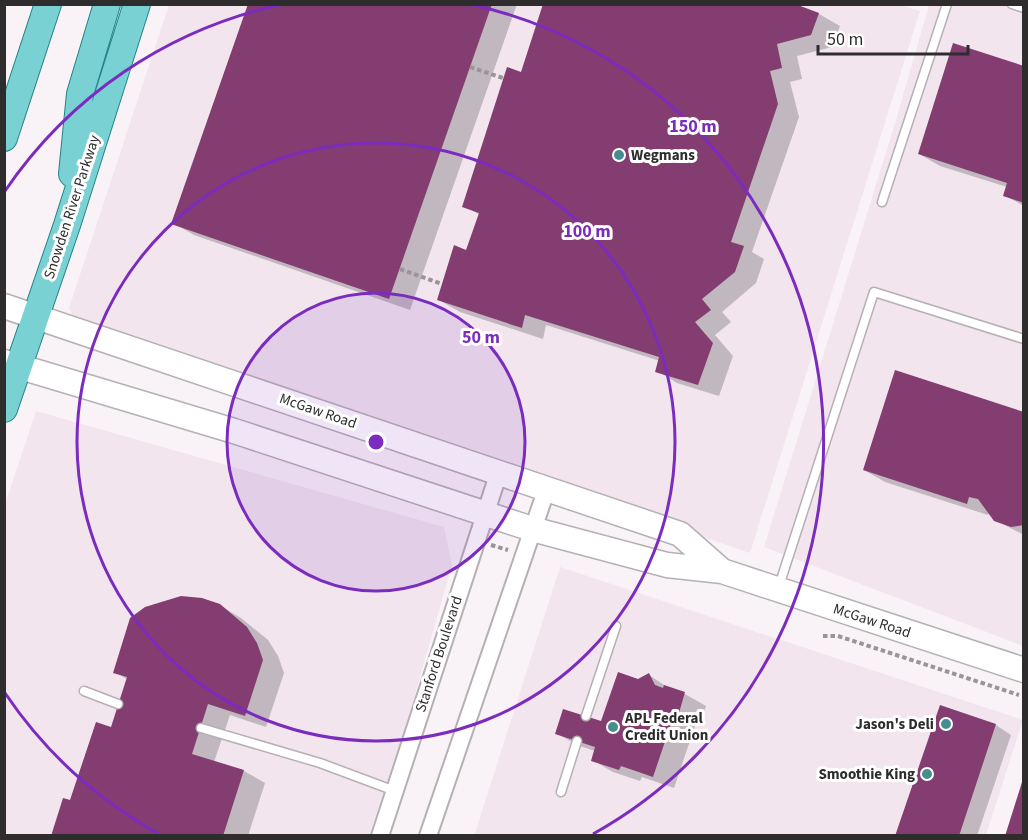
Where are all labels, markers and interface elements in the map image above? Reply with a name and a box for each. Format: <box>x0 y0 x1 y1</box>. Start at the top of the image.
scale bar <box>818 18 968 56</box>
text: 50 m <box>827 27 863 52</box>
text: 150 m <box>669 114 717 139</box>
street label: Snowden River Parkway <box>39 132 105 282</box>
place label: Wegmans <box>631 145 695 166</box>
marker: Wegmans <box>612 148 626 162</box>
text: 100 m <box>563 219 611 244</box>
text: 50 m <box>462 325 500 350</box>
street label: McGaw Road <box>277 388 359 434</box>
centre of rings <box>366 432 386 452</box>
street label: Stanford Boulevard <box>410 593 468 715</box>
street label: McGaw Road <box>830 599 914 643</box>
place label: APL Federal Credit Union <box>624 708 708 746</box>
place label: Jason's Deli <box>855 714 934 735</box>
marker: Jason's Deli <box>939 717 953 731</box>
marker: APL Federal Credit Union <box>606 720 620 734</box>
place label: Smoothie King <box>818 764 915 785</box>
marker: Smoothie King <box>920 767 934 781</box>

